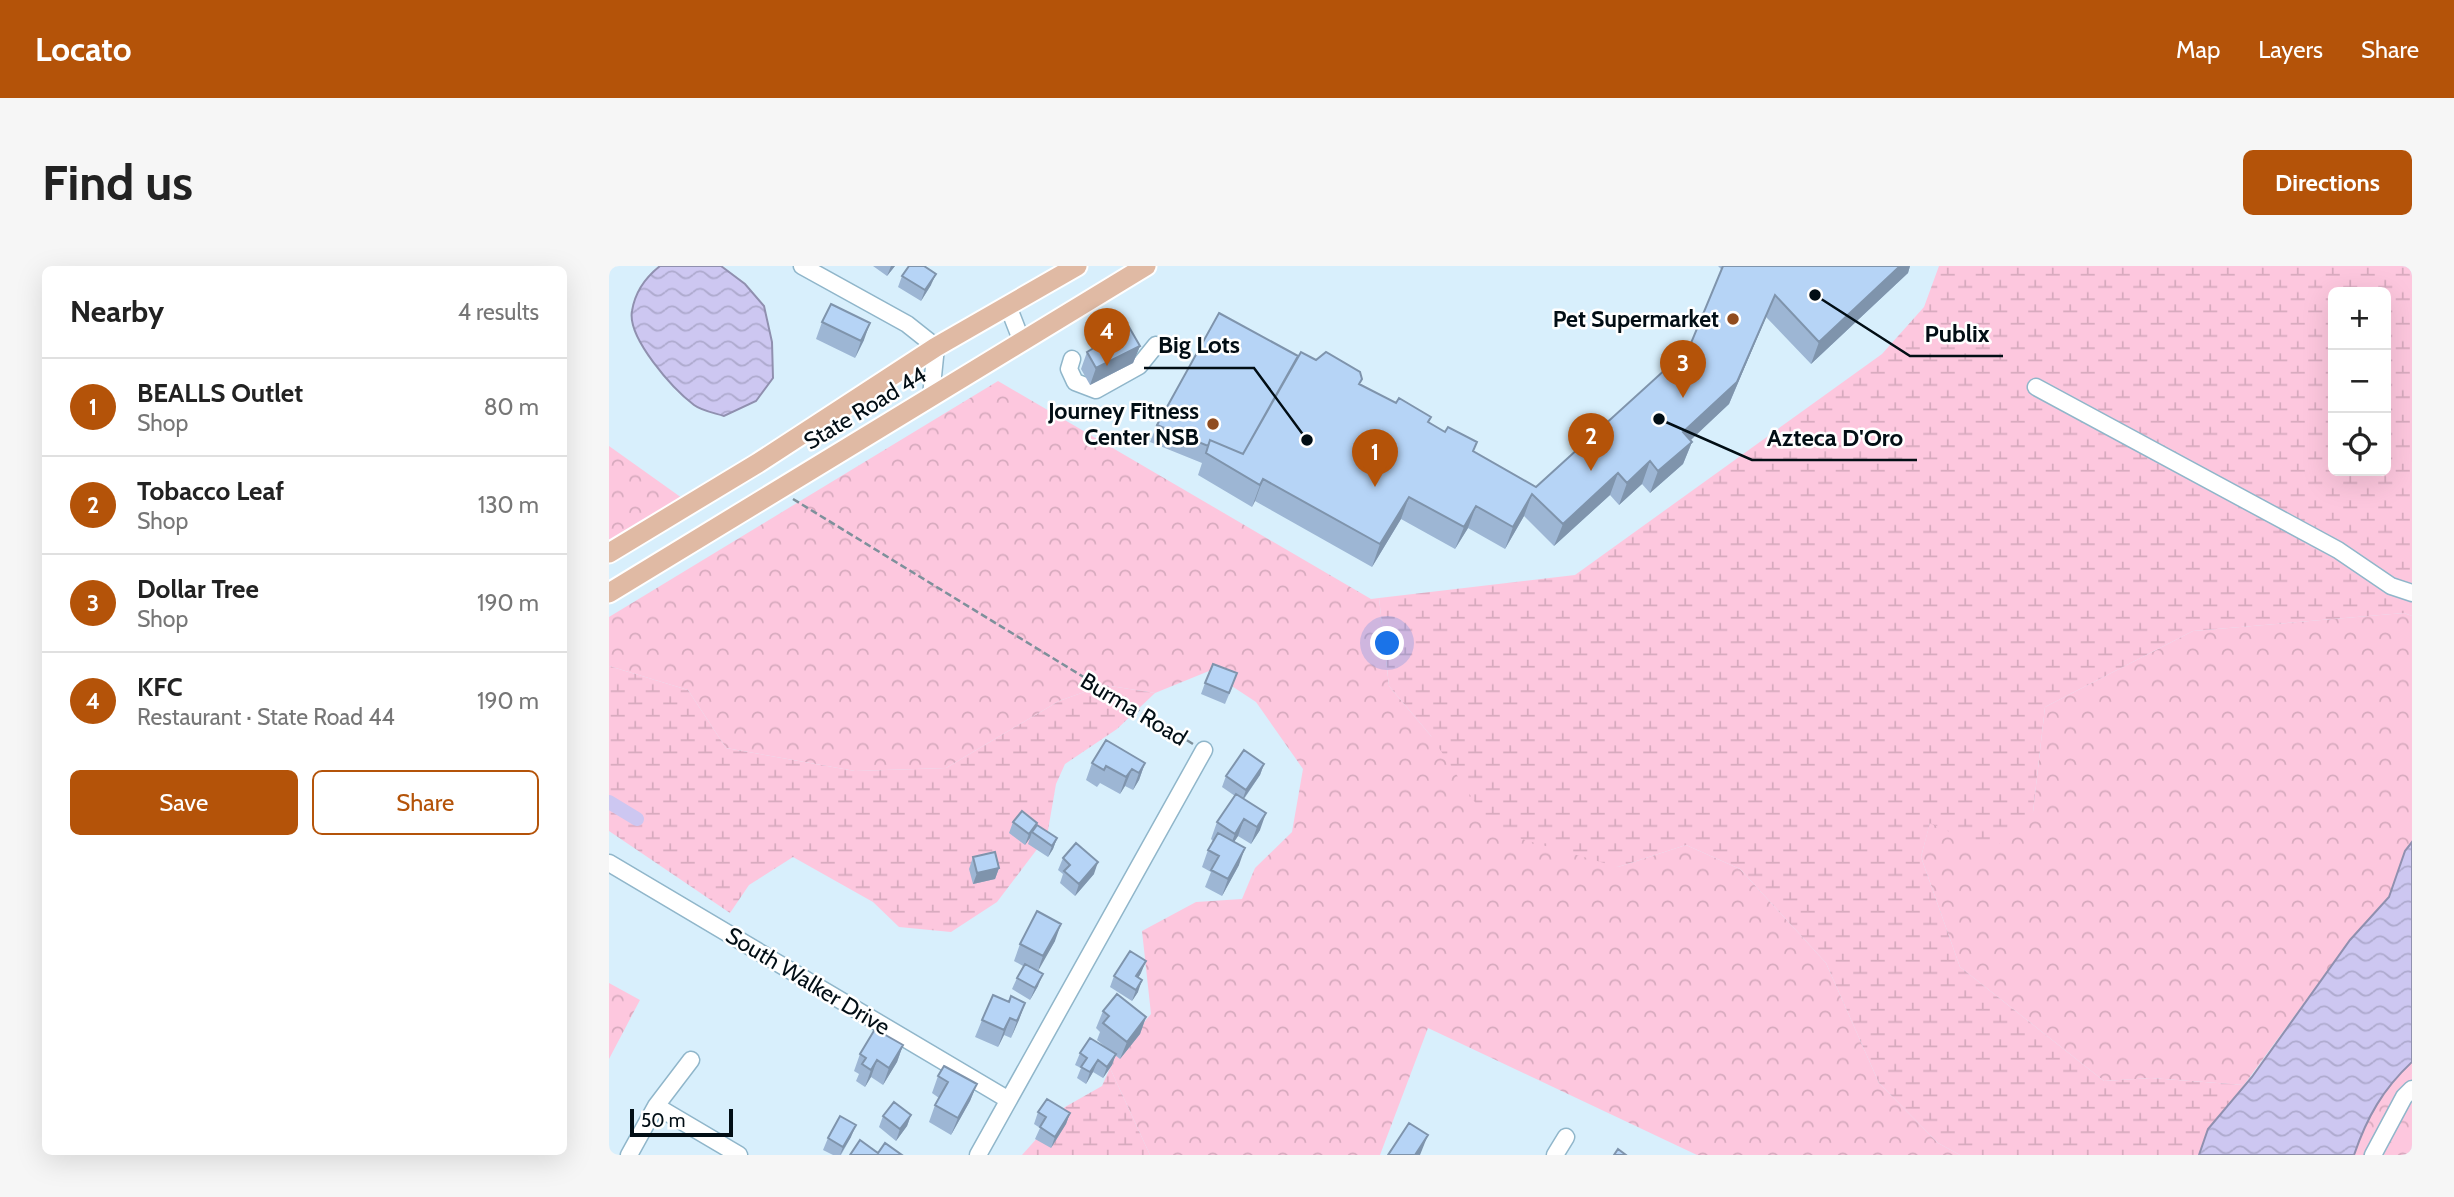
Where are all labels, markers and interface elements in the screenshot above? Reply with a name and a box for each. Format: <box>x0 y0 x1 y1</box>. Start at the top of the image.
text: Locato <box>35 29 131 69</box>
text: Map <box>2176 35 2220 64</box>
text: Layers <box>2258 35 2323 64</box>
text: Share <box>2361 35 2419 64</box>
button: Directions <box>2243 150 2412 215</box>
text: Find us <box>42 153 193 212</box>
map controls <box>2328 287 2391 476</box>
button: + <box>2328 287 2391 350</box>
text: Nearby <box>70 293 164 330</box>
text: 4 results <box>458 298 539 326</box>
place label: Pet Supermarket <box>1553 305 1719 333</box>
pin: 4 <box>1084 308 1130 366</box>
marker: Pet Supermarket <box>1725 311 1741 327</box>
callout: Publix <box>1910 311 2003 356</box>
text: Publix <box>1925 319 1990 348</box>
callout: Big Lots <box>1144 323 1254 368</box>
text: Big Lots <box>1158 330 1240 359</box>
pin: 3 <box>1660 340 1706 398</box>
button: − <box>2328 350 2391 413</box>
street label: State Road 44 <box>799 360 931 456</box>
text: BEALLS Outlet <box>137 377 303 409</box>
text: 1 <box>89 393 97 421</box>
text: 80 m <box>484 393 539 421</box>
place label: Journey Fitness Center NSB <box>1047 397 1199 451</box>
text: Shop <box>137 409 188 437</box>
pin: 2 <box>1568 413 1614 471</box>
button: locate <box>2328 413 2391 476</box>
callout: Azteca D'Oro <box>1752 415 1917 460</box>
marker: Journey Fitness Center NSB <box>1205 416 1221 432</box>
text: Azteca D'Oro <box>1767 423 1904 452</box>
pin: 1 <box>1352 429 1398 487</box>
text: Tobacco Leaf <box>137 475 284 507</box>
text: 2 <box>87 491 99 519</box>
text: 130 m <box>478 491 539 519</box>
text: Shop <box>137 507 188 535</box>
text: Dollar Tree <box>137 573 259 605</box>
text: 3 <box>87 589 99 617</box>
text: 190 m <box>477 589 539 617</box>
text: Shop <box>137 605 188 633</box>
your location <box>1370 626 1404 660</box>
street label: Burma Road <box>1076 666 1192 752</box>
text: KFC <box>137 671 183 703</box>
text: 4 <box>86 687 100 715</box>
text: 190 m <box>477 687 539 715</box>
text: Restaurant · State Road 44 <box>137 703 395 731</box>
button: Save <box>70 770 298 835</box>
button: Share <box>312 770 539 835</box>
street label: South Walker Drive <box>721 921 895 1041</box>
scale bar <box>630 1106 733 1138</box>
text: 50 m <box>641 1109 685 1132</box>

